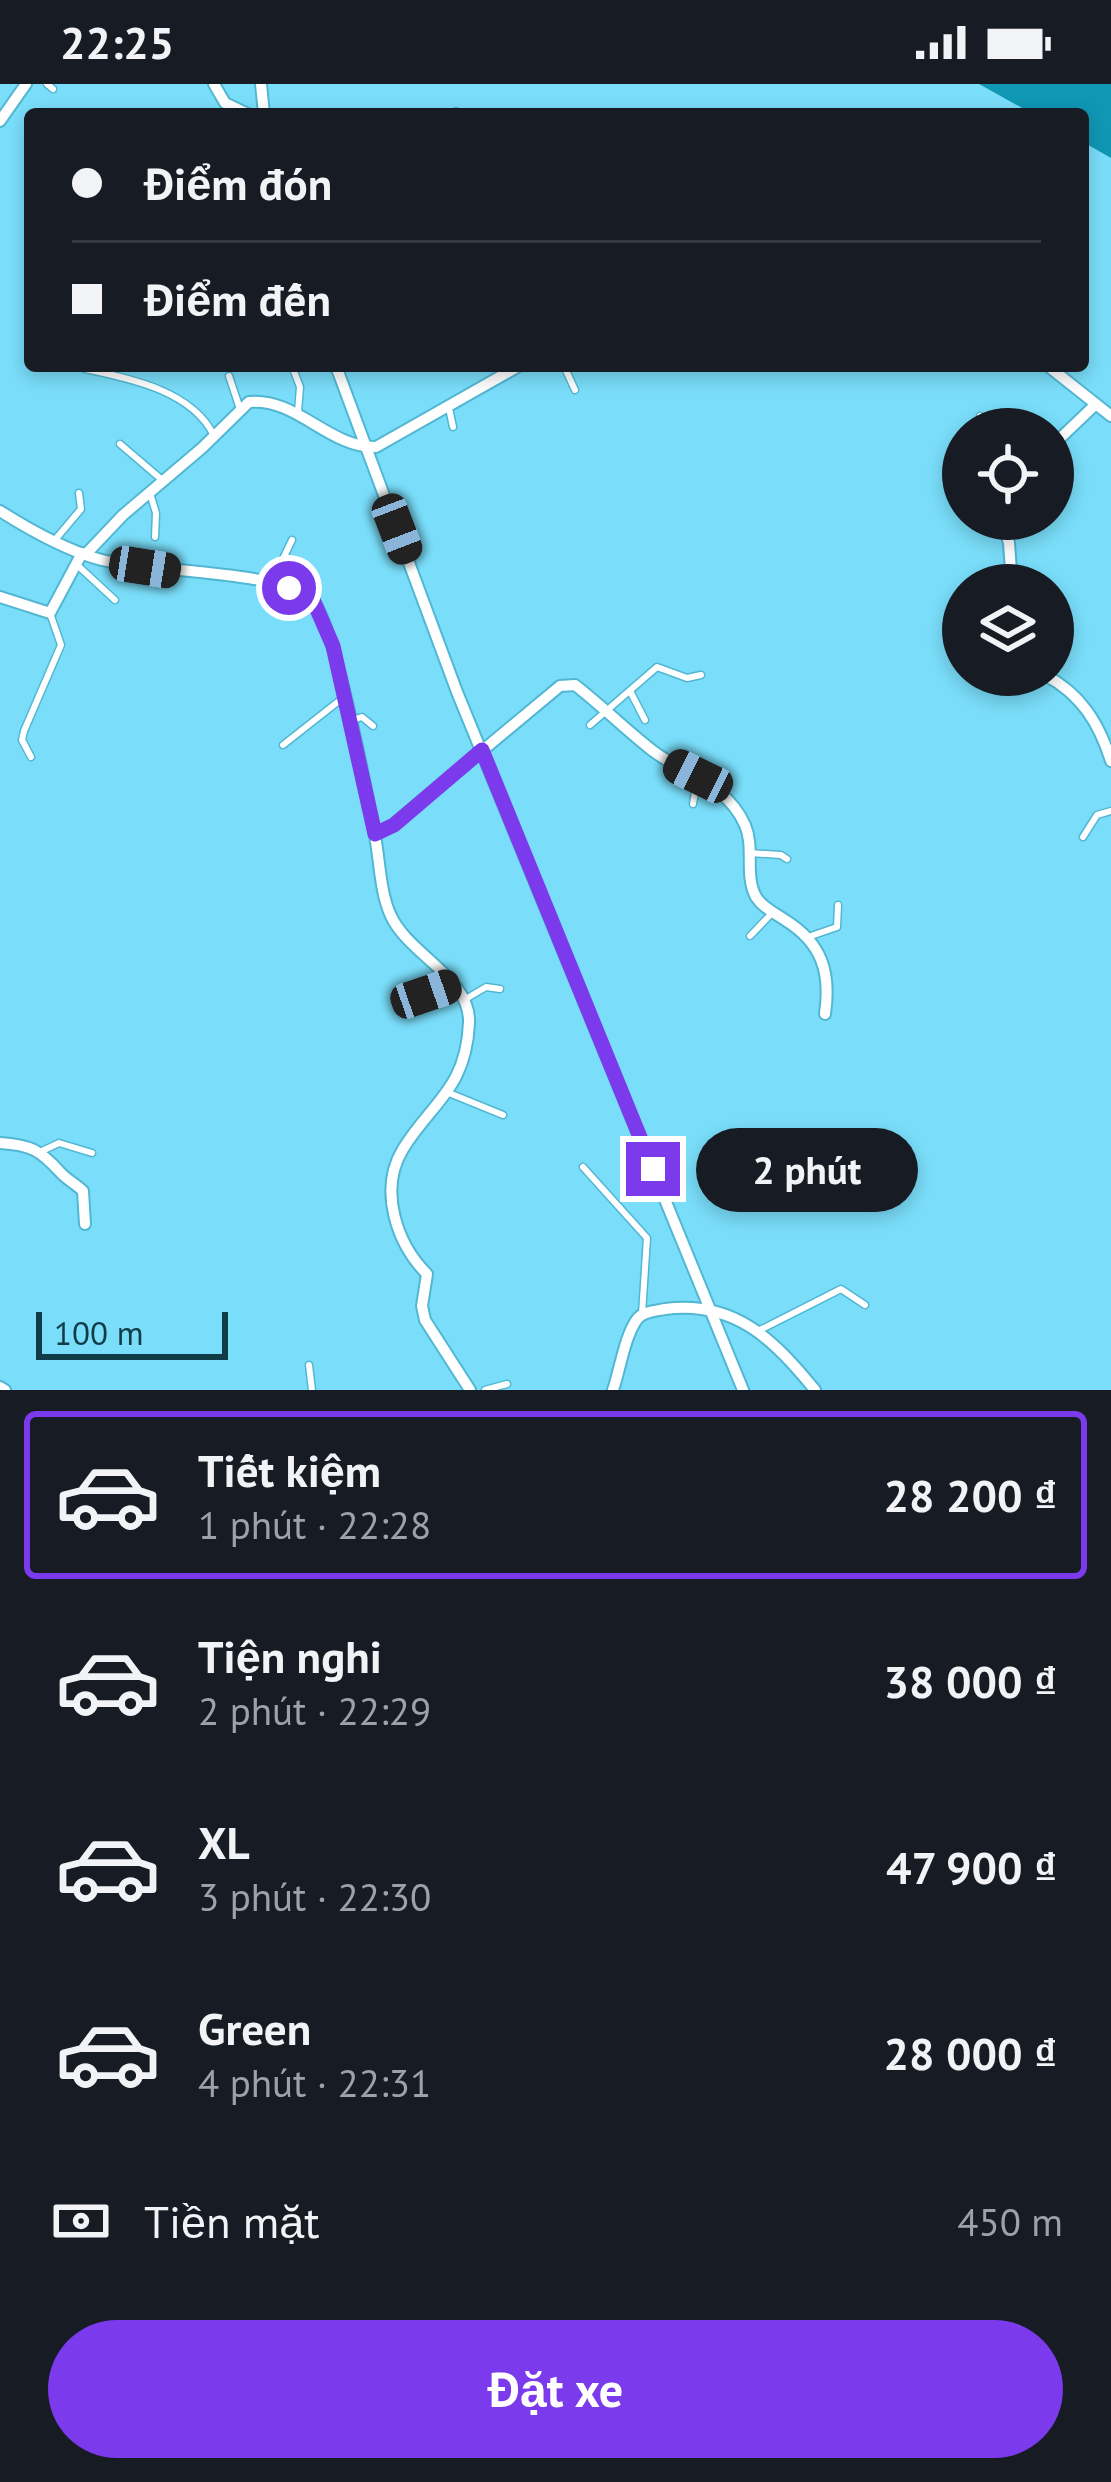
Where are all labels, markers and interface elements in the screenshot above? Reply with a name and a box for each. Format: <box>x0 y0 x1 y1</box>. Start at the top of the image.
text: 22:25 <box>60 13 174 71</box>
text: Điểm đón <box>144 154 332 212</box>
text: Điểm đến <box>144 270 331 328</box>
map controls <box>942 408 1074 696</box>
button: locate <box>942 408 1074 540</box>
car <box>367 489 427 569</box>
car <box>107 544 183 590</box>
route start <box>262 561 316 615</box>
button: layers <box>942 564 1074 696</box>
car <box>658 744 738 808</box>
car <box>386 965 466 1023</box>
callout: 2 phút <box>695 1127 917 1211</box>
route end <box>626 1142 680 1196</box>
text: 2 phút <box>753 1144 861 1195</box>
scale bar <box>36 1306 228 1359</box>
text: 100 m <box>54 1311 144 1354</box>
icon: car <box>54 1441 162 1549</box>
text: Tiết kiệm <box>198 1441 381 1499</box>
text: 28 200 ₫ <box>884 1466 1057 1524</box>
text: 1 phút · 22:28 <box>198 1499 431 1550</box>
icon: car <box>54 1627 162 1735</box>
text: Tiện nghi <box>198 1627 382 1685</box>
text: 38 000 ₫ <box>884 1652 1057 1710</box>
text: 2 phút · 22:29 <box>198 1685 431 1736</box>
icon: car <box>54 1813 162 1921</box>
text: XL <box>198 1813 250 1871</box>
text: 47 900 ₫ <box>886 1838 1057 1896</box>
text: 3 phút · 22:30 <box>198 1871 431 1922</box>
icon: car <box>54 1999 162 2107</box>
text: Green <box>198 1999 311 2057</box>
text: 28 000 ₫ <box>884 2024 1057 2082</box>
text: 4 phút · 22:31 <box>198 2057 431 2108</box>
icon: cash <box>48 2188 114 2254</box>
text: Tiền mặt <box>144 2192 320 2250</box>
text: 450 m <box>957 2196 1063 2247</box>
button: Đặt xe <box>48 2320 1063 2458</box>

